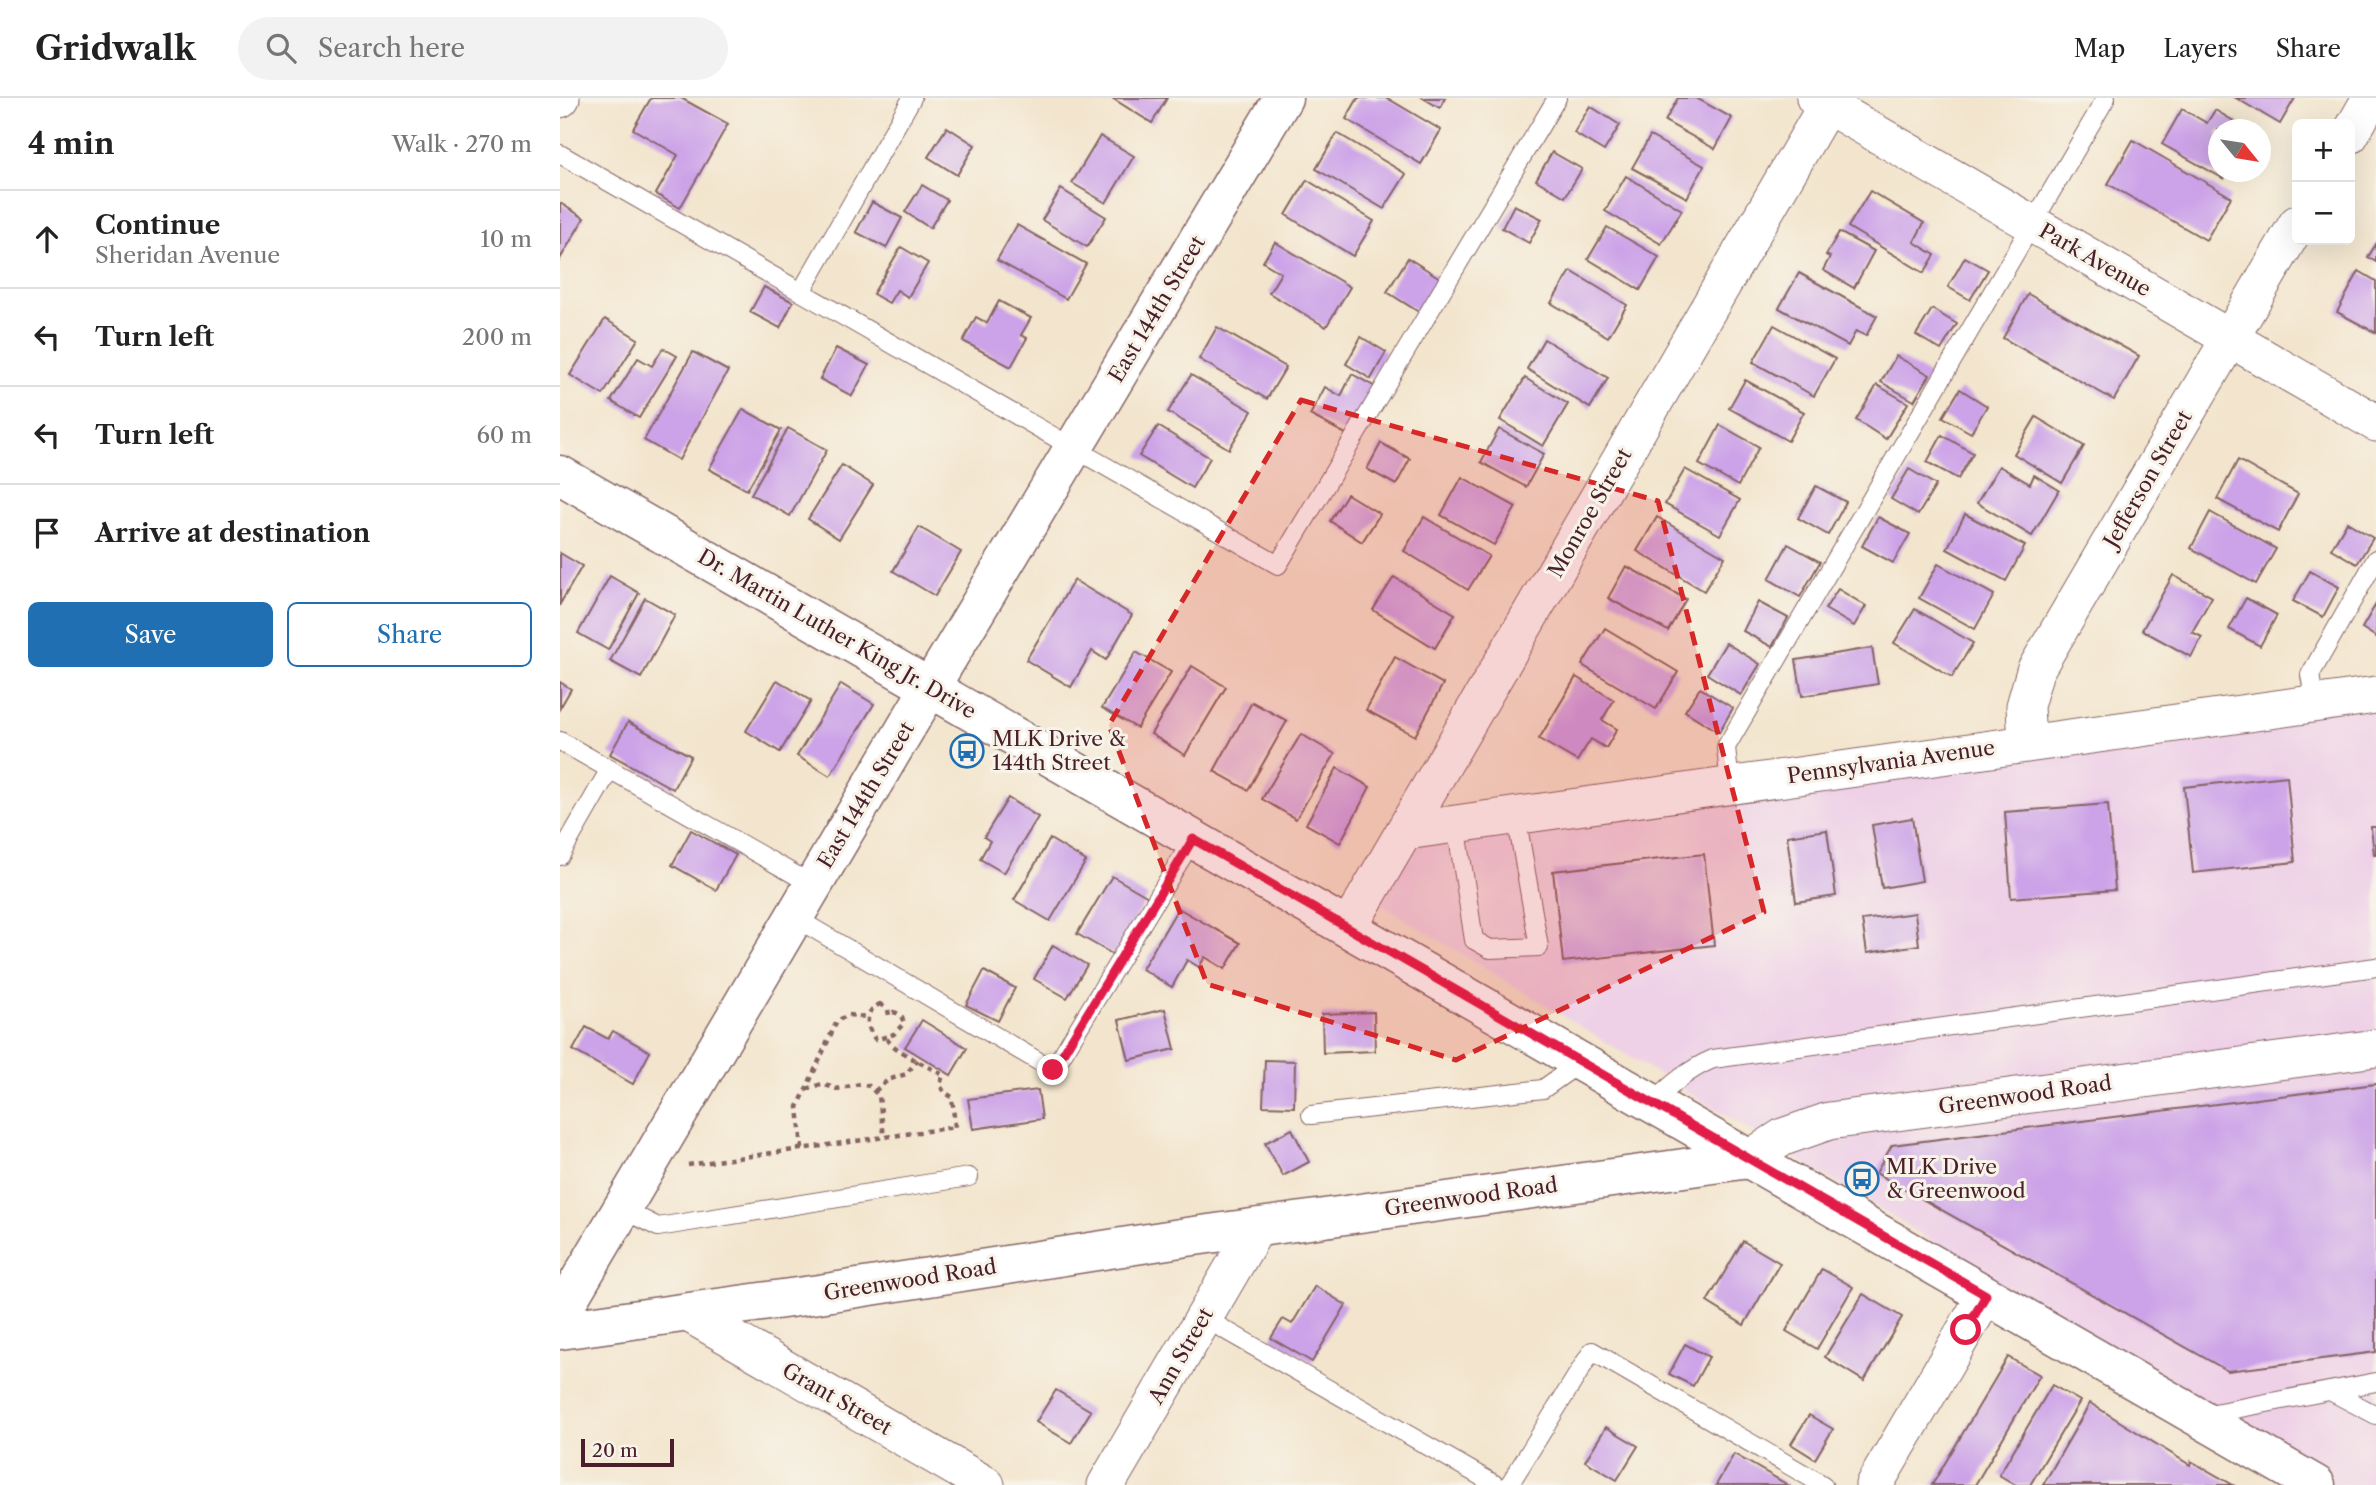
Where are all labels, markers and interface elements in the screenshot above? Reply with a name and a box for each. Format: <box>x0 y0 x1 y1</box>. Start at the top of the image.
search box <box>238 17 728 80</box>
text: Gridwalk <box>35 28 196 69</box>
icon: search <box>262 29 300 67</box>
text: Search here <box>318 32 465 64</box>
text: Map <box>2074 34 2125 63</box>
text: Layers <box>2163 34 2238 63</box>
text: Share <box>2276 34 2341 63</box>
north arrow <box>2208 119 2271 182</box>
map controls <box>2292 119 2355 245</box>
button: + <box>2292 119 2355 182</box>
text: 4 min <box>28 125 114 162</box>
text: Walk · 270 m <box>392 130 532 158</box>
button: − <box>2292 182 2355 245</box>
text: Continue <box>95 209 220 241</box>
street label: Park Avenue <box>2035 218 2155 302</box>
icon: ahead <box>28 220 66 258</box>
text: 10 m <box>480 225 532 253</box>
street label: East 144th Street <box>1103 231 1210 386</box>
text: Sheridan Avenue <box>95 241 280 269</box>
icon: left <box>28 318 66 356</box>
text: Turn left <box>95 321 214 353</box>
text: 200 m <box>462 323 532 351</box>
street label: Jefferson Street <box>2097 405 2197 554</box>
icon: left <box>28 416 66 454</box>
text: Turn left <box>95 419 214 451</box>
text: 60 m <box>476 421 532 449</box>
street label: Monroe Street <box>1542 443 1637 582</box>
icon: arrive <box>28 514 66 552</box>
text: Arrive at destination <box>95 517 370 549</box>
street label: Dr. Martin Luther King Jr. Drive <box>694 543 981 724</box>
button: Save <box>28 602 273 667</box>
button: Share <box>287 602 532 667</box>
street label: East 144th Street <box>812 717 919 872</box>
place label: MLK Drive & 144th Street <box>992 726 1126 775</box>
bus stop icon: MLK Drive & 144th Street <box>948 732 986 770</box>
street label: Pennsylvania Avenue <box>1785 735 1996 788</box>
route end <box>1037 1054 1068 1085</box>
street label: Greenwood Road <box>1937 1070 2113 1119</box>
place label: MLK Drive & Greenwood <box>1886 1154 2026 1203</box>
bus stop icon: MLK Drive & Greenwood <box>1843 1160 1881 1198</box>
street label: Greenwood Road <box>1383 1172 1559 1221</box>
street label: Greenwood Road <box>822 1253 998 1306</box>
street label: Ann Street <box>1142 1303 1218 1409</box>
route start <box>1950 1314 1981 1345</box>
street label: Grant Street <box>778 1357 897 1440</box>
scale bar <box>581 1436 674 1468</box>
text: 20 m <box>592 1439 638 1462</box>

